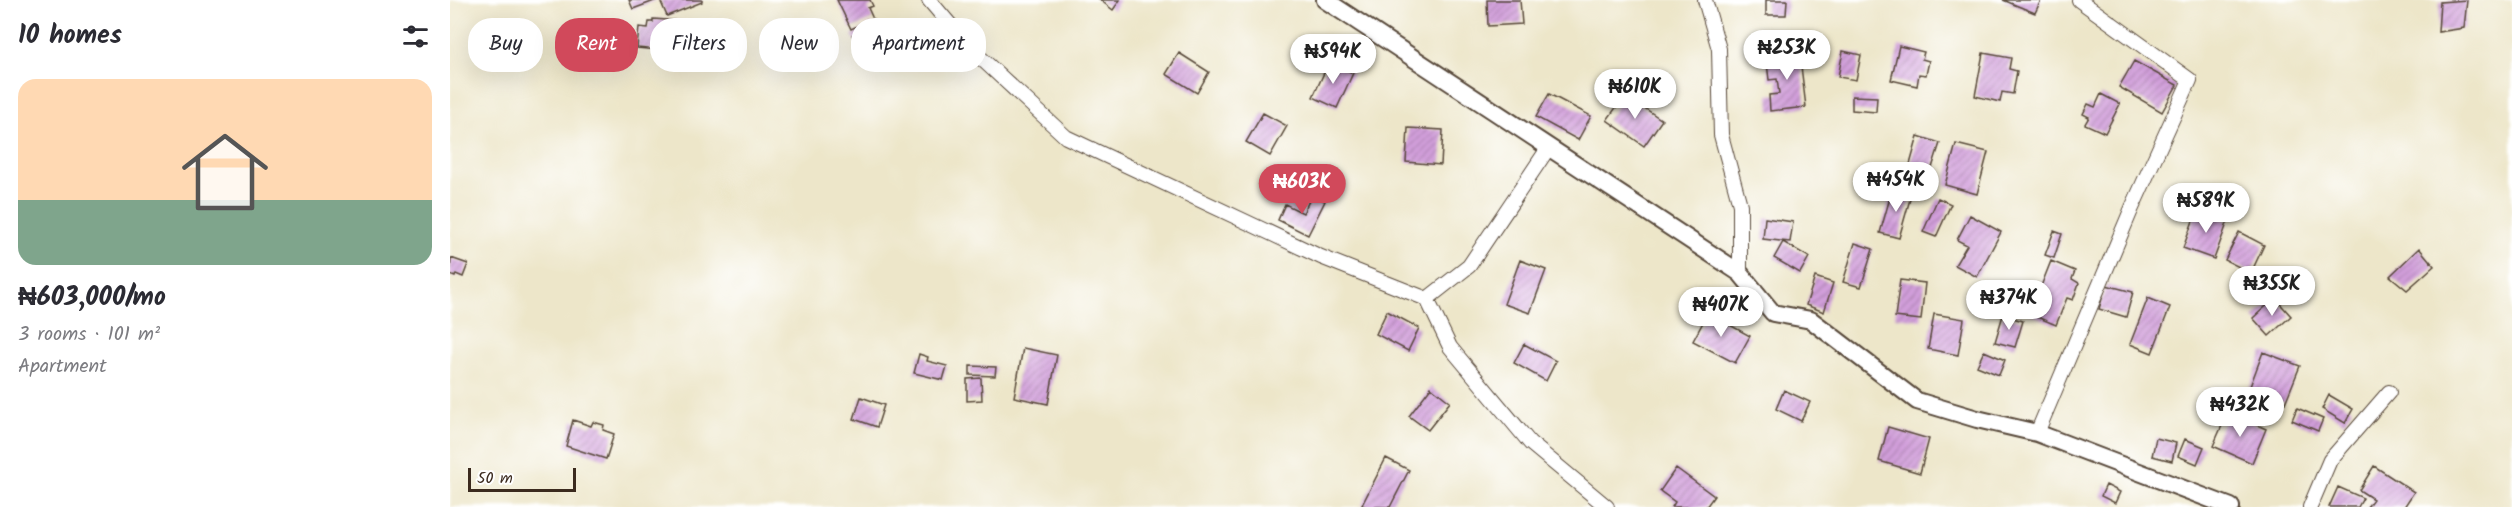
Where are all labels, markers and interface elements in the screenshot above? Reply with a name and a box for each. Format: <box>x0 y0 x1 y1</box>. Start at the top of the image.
text: 10 homes <box>18 15 122 57</box>
chip: Buy <box>468 18 543 72</box>
chip: Rent <box>555 18 638 72</box>
chip: Filters <box>650 18 747 72</box>
chip: New <box>759 18 839 72</box>
chip: Apartment <box>851 18 986 72</box>
icon: filters <box>399 20 432 53</box>
pin: ₦253K <box>1745 30 1829 81</box>
text: ₦253K <box>1757 33 1817 65</box>
pin: ₦594K <box>1291 34 1375 85</box>
text: ₦594K <box>1304 37 1362 69</box>
pin: ₦610K <box>1593 69 1677 120</box>
text: ₦610K <box>1608 72 1662 104</box>
icon: home <box>171 118 279 226</box>
pin: ₦454K <box>1854 162 1938 213</box>
pin: ₦603K <box>1260 164 1344 215</box>
text: ₦454K <box>1867 165 1925 197</box>
text: ₦603K <box>1273 167 1331 199</box>
pin: ₦589K <box>2164 183 2248 234</box>
text: ₦589K <box>2177 186 2235 218</box>
pin: ₦355K <box>2230 266 2314 317</box>
text: ₦355K <box>2243 269 2301 301</box>
text: ₦603,000/mo <box>18 277 166 319</box>
pin: ₦374K <box>1967 280 2051 331</box>
text: ₦374K <box>1980 283 2038 315</box>
pin: ₦407K <box>1679 287 1763 338</box>
text: ₦407K <box>1692 290 1750 322</box>
text: 3 rooms · 101 m² <box>18 319 160 351</box>
text: Apartment <box>18 351 107 383</box>
pin: ₦432K <box>2198 387 2282 438</box>
text: ₦432K <box>2210 390 2270 422</box>
scale bar <box>468 465 576 492</box>
text: 50 m <box>477 466 513 491</box>

